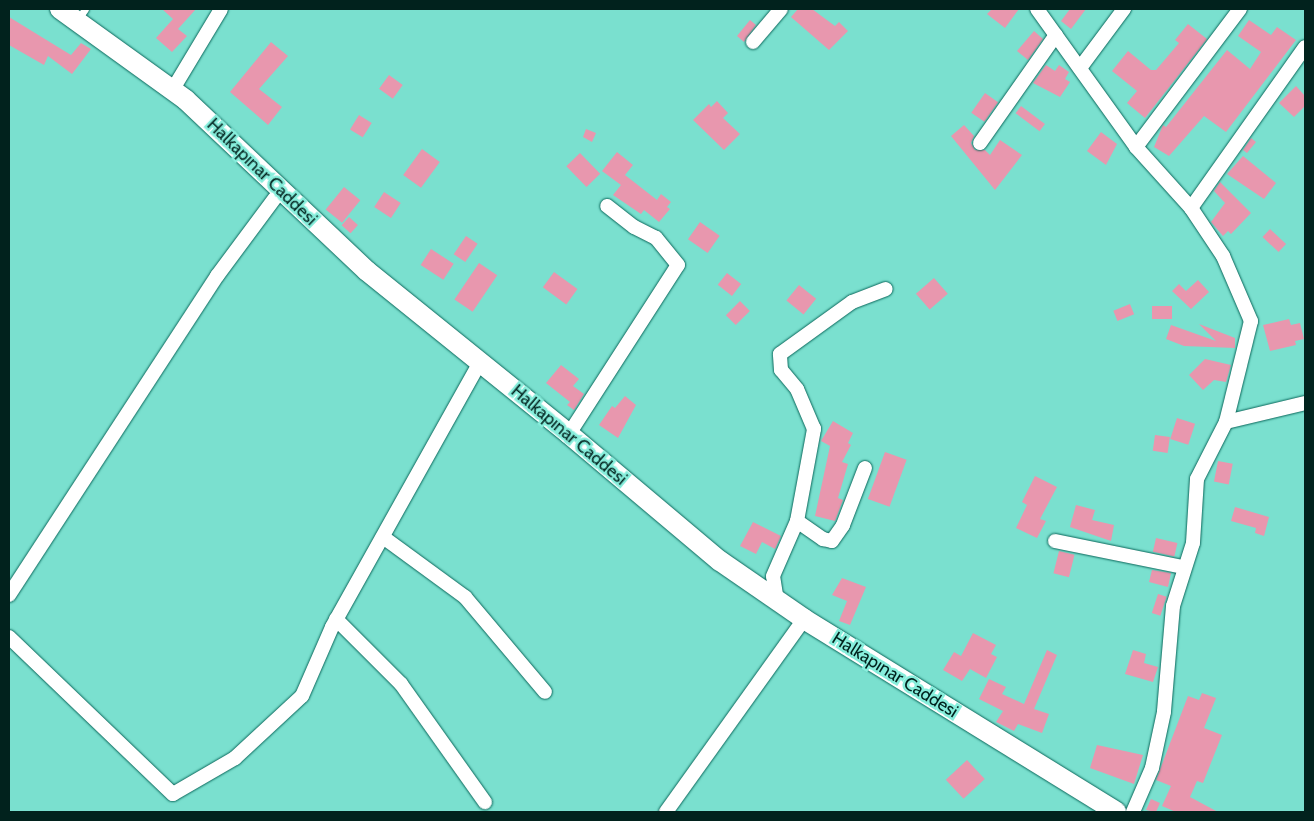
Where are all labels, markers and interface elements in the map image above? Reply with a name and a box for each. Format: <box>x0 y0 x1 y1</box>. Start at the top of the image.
street label: Halkapınar Caddesi <box>203 114 321 230</box>
street label: Halkapınar Caddesi <box>507 380 631 490</box>
street label: Halkapınar Caddesi <box>828 628 962 722</box>

